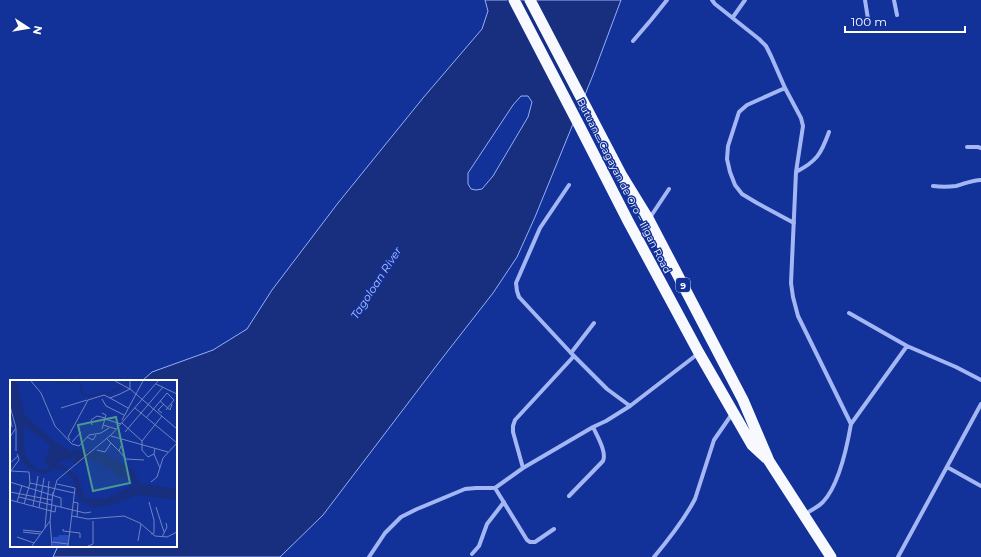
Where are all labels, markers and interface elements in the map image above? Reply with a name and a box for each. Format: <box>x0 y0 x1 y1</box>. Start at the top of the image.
north arrow <box>8 8 48 48</box>
scale bar <box>845 8 965 34</box>
text: 100 m <box>851 14 887 29</box>
text: N <box>30 24 46 36</box>
street label: Butuan – Cagayan de Oro – Iligan Road <box>574 96 674 276</box>
water label: Tagoloan River <box>348 244 405 322</box>
road number: 9 <box>676 278 690 292</box>
inset map <box>10 380 177 547</box>

